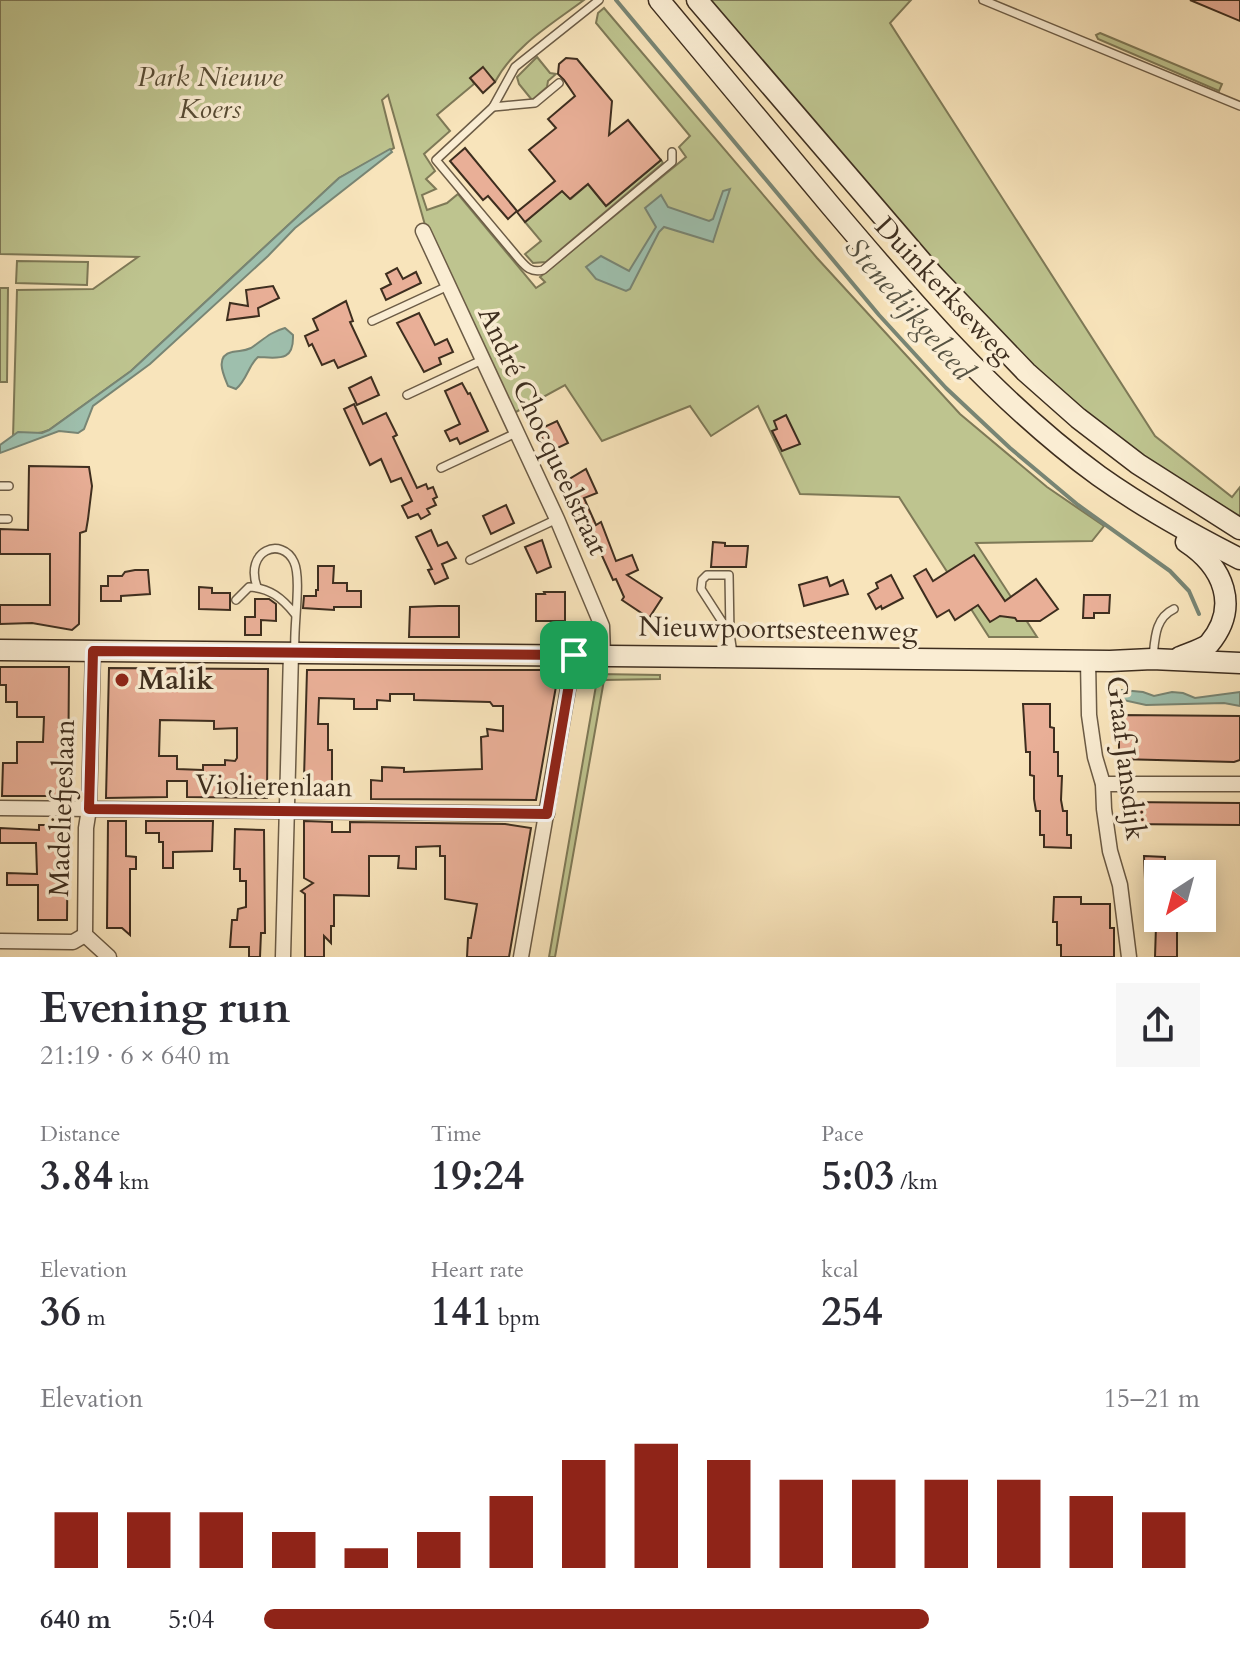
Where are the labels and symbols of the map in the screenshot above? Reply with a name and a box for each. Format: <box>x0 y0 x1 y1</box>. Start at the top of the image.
park label: Park Nieuwe Koers <box>137 58 283 128</box>
street label: Duinkerkseweg <box>866 208 1022 372</box>
water label: Stenedijkgeleed <box>835 228 984 391</box>
street label: André Chocqueelstraat <box>469 301 617 562</box>
street label: Nieuwpoortsesteenweg <box>638 608 918 650</box>
pin <box>540 621 608 689</box>
place label: Malik <box>138 661 214 699</box>
marker: Malik <box>113 671 131 689</box>
street label: Graaf Jansdijk <box>1097 674 1155 842</box>
street label: Madeliefjeslaan <box>40 718 84 897</box>
street label: Violierenlaan <box>195 766 353 806</box>
north arrow <box>1144 860 1216 932</box>

